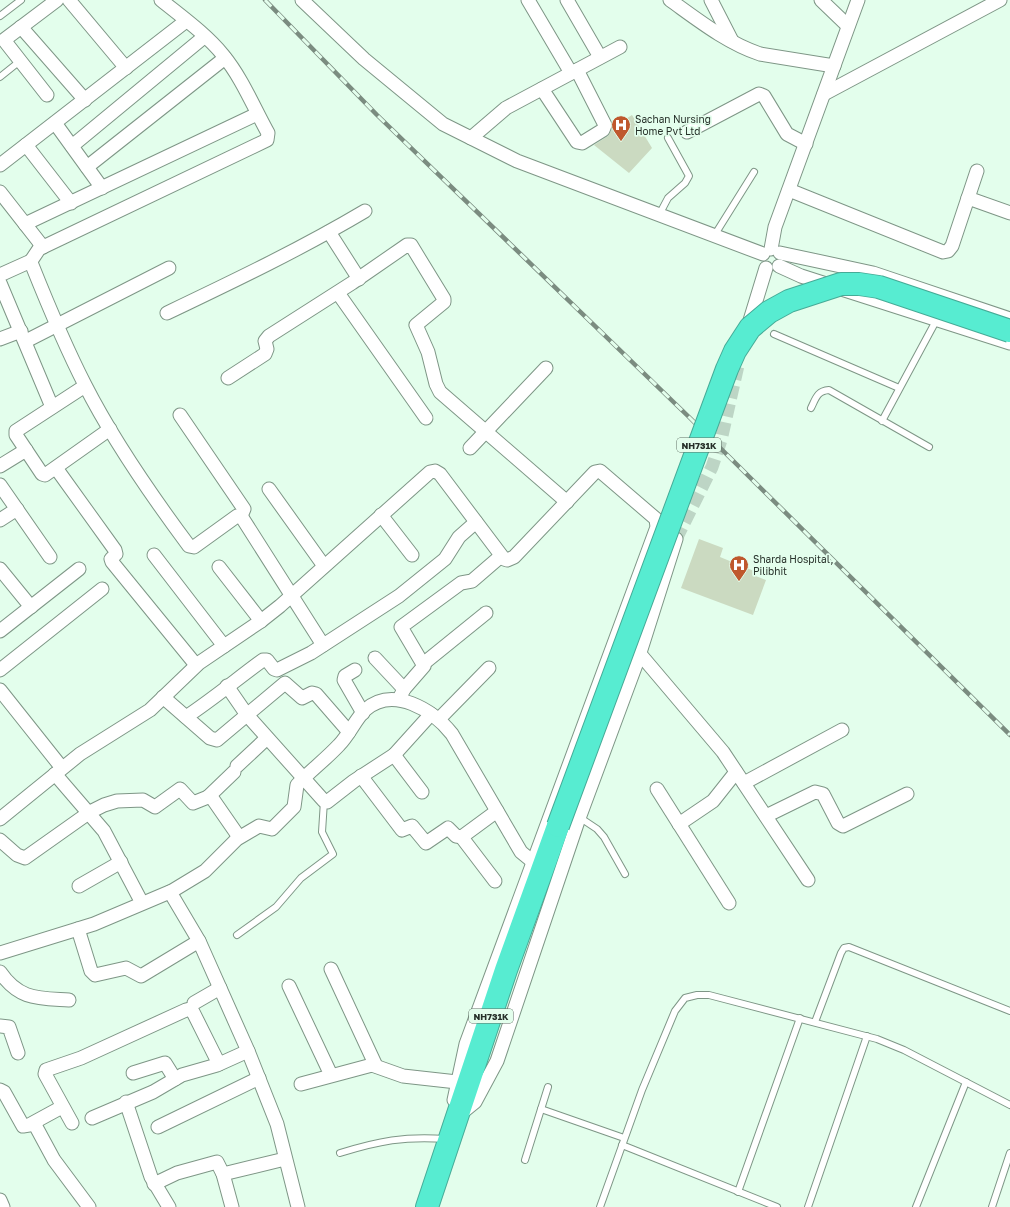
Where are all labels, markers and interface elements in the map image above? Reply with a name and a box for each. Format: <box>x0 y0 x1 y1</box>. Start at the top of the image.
place label: Sachan Nursing Home Pvt Ltd <box>635 113 711 137</box>
hospital icon: Sachan Nursing Home Pvt Ltd <box>610 114 632 142</box>
road number: NH731K <box>677 438 721 452</box>
place label: Sharda Hospital, Pilibhit <box>753 553 833 577</box>
hospital icon: Sharda Hospital, Pilibhit <box>728 554 750 582</box>
road number: NH731K <box>469 1009 513 1023</box>

